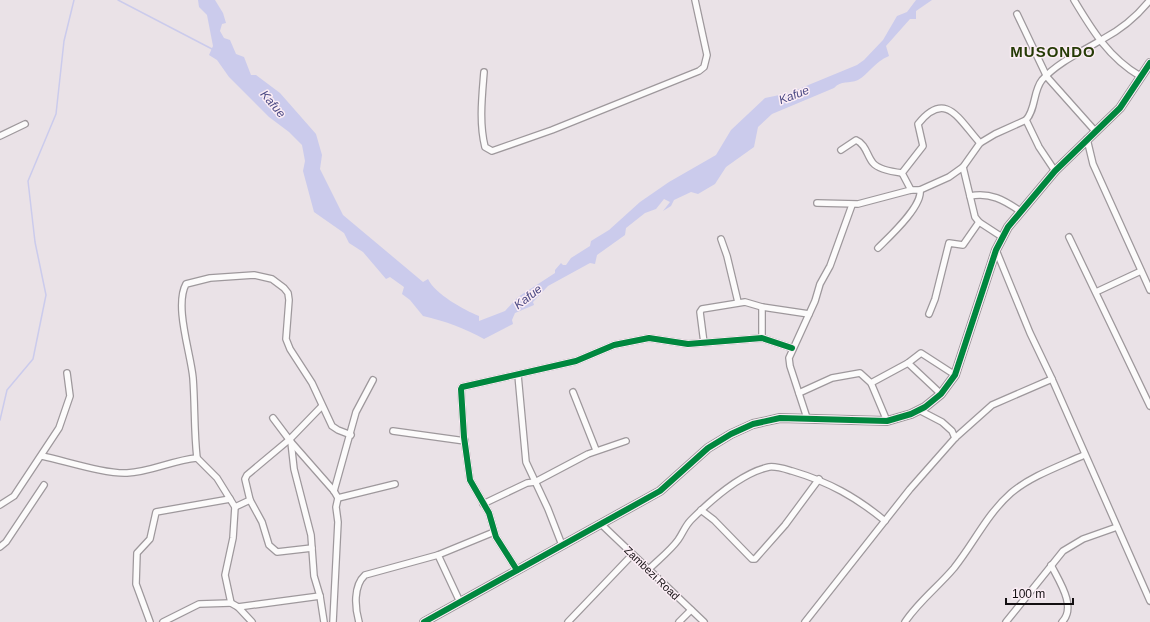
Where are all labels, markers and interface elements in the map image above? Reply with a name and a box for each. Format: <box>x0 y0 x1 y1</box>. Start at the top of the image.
district label: MUSONDO <box>1010 43 1096 60</box>
water label: Kafue <box>777 83 811 107</box>
water label: Kafue <box>258 87 289 121</box>
water label: Kafue <box>511 282 545 312</box>
street label: Zambezi Road <box>622 544 682 602</box>
scale bar <box>1006 580 1073 606</box>
text: 100 m <box>1012 587 1045 601</box>

